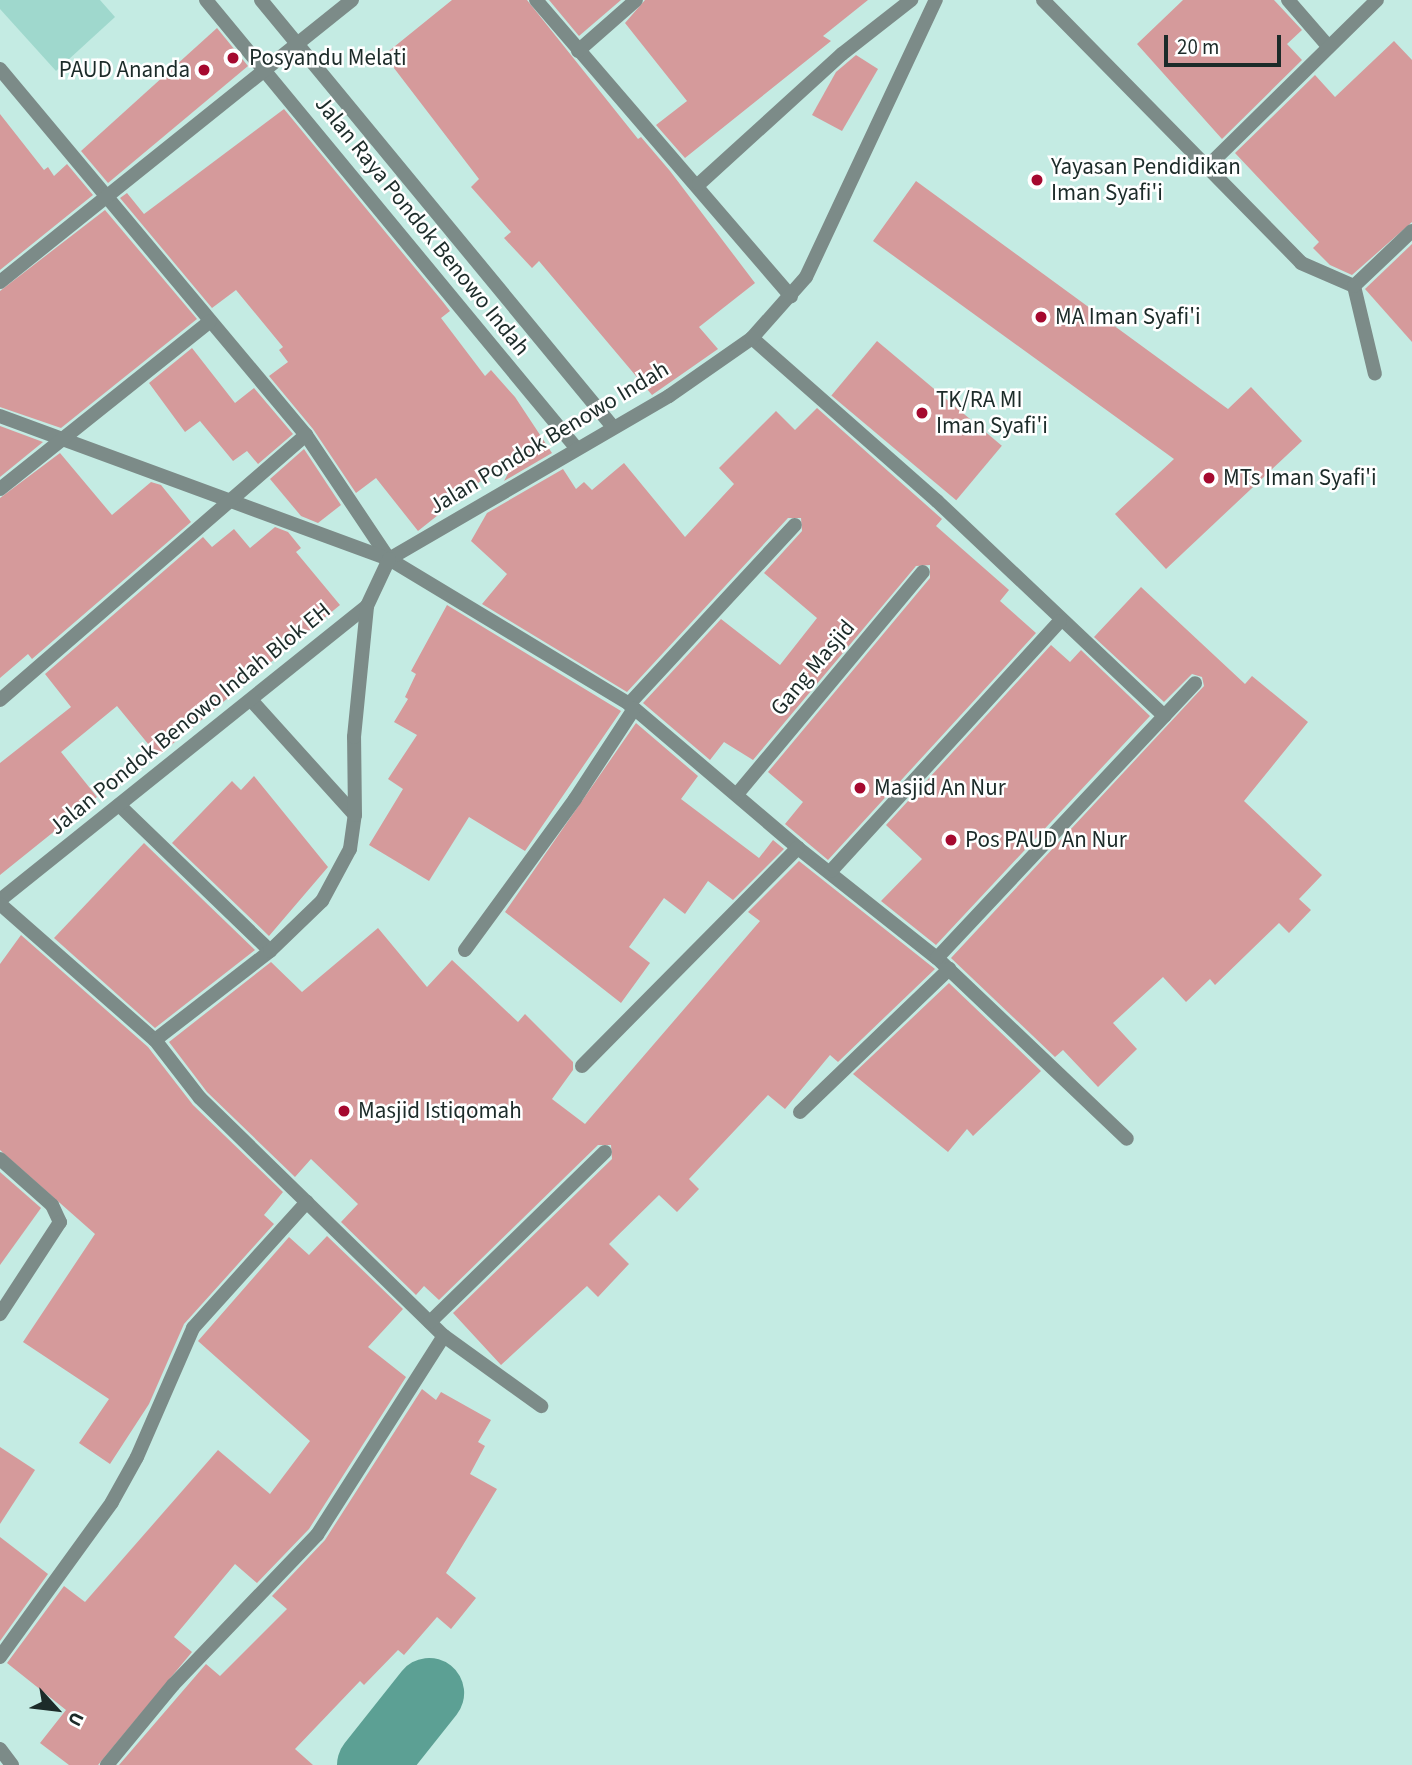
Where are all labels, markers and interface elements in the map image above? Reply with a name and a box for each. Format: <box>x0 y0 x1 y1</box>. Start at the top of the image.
scale bar <box>1167 21 1284 65</box>
text: 20 m <box>1177 32 1219 62</box>
place label: Posyandu Melati <box>249 44 407 72</box>
marker: Posyandu Melati <box>223 48 243 68</box>
place label: PAUD Ananda <box>59 56 190 84</box>
marker: PAUD Ananda <box>196 62 212 78</box>
street label: Jalan Raya Pondok Benowo Indah <box>309 91 535 361</box>
place label: Yayasan Pendidikan Iman Syafi'i <box>1051 153 1241 207</box>
marker: Yayasan Pendidikan Iman Syafi'i <box>1029 172 1045 188</box>
place label: MA Iman Syafi'i <box>1055 303 1201 331</box>
marker: MA Iman Syafi'i <box>1033 309 1049 325</box>
street label: Jalan Pondok Benowo Indah <box>424 355 674 521</box>
place label: TK/RA MI Iman Syafi'i <box>936 386 1048 440</box>
marker: TK/RA MI Iman Syafi'i <box>914 405 930 421</box>
place label: MTs Iman Syafi'i <box>1223 464 1377 492</box>
marker: MTs Iman Syafi'i <box>1201 470 1217 486</box>
street label: Jalan Pondok Benowo Indah Blok EH <box>44 597 336 841</box>
street label: Gang Masjid <box>765 614 861 722</box>
place label: Masjid An Nur <box>874 774 1006 802</box>
marker: Masjid An Nur <box>852 780 868 796</box>
place label: Pos PAUD An Nur <box>965 826 1127 854</box>
marker: Pos PAUD An Nur <box>943 832 959 848</box>
place label: Masjid Istiqomah <box>358 1097 522 1125</box>
marker: Masjid Istiqomah <box>336 1103 352 1119</box>
north arrow <box>21 1674 91 1744</box>
text: U <box>60 1707 90 1731</box>

